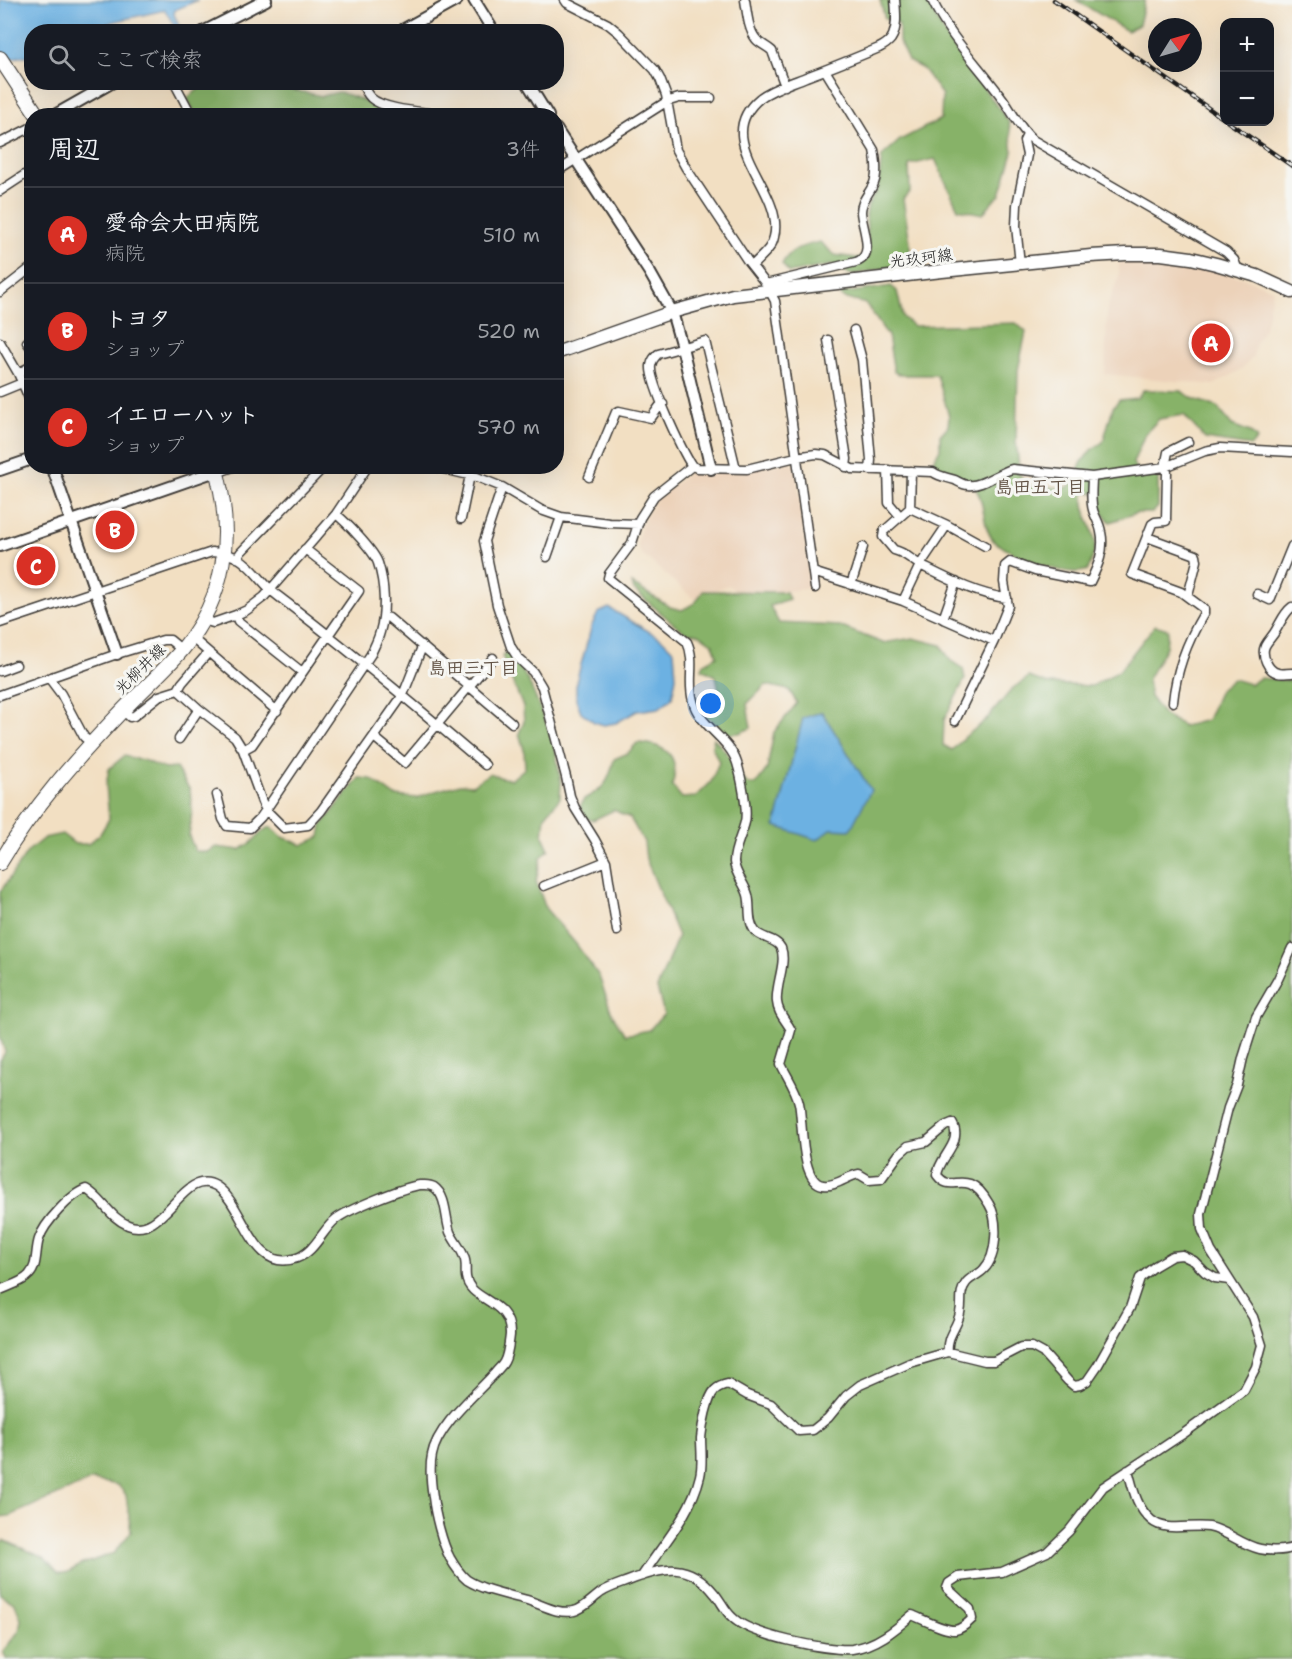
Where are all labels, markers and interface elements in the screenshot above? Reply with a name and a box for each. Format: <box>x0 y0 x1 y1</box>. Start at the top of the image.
north arrow <box>1148 18 1202 72</box>
map controls <box>1220 18 1274 126</box>
button: + <box>1220 18 1274 72</box>
search box <box>24 24 564 90</box>
icon: search <box>45 41 78 74</box>
text: ここで検索 <box>93 45 203 74</box>
button: − <box>1220 72 1274 126</box>
text: 周辺 <box>48 131 100 166</box>
text: 3件 <box>506 136 540 162</box>
text: 愛命会大田病院 <box>105 208 259 237</box>
text: A <box>60 222 75 248</box>
text: 510 m <box>483 222 540 248</box>
text: 病院 <box>105 240 145 266</box>
street label: 光玖珂線 <box>888 244 954 272</box>
text: トヨタ <box>105 304 171 333</box>
text: B <box>61 318 74 344</box>
text: 520 m <box>477 318 540 344</box>
pin: A <box>1192 320 1230 366</box>
text: ショップ <box>105 336 184 362</box>
text: イエローハット <box>105 400 259 429</box>
text: C <box>61 414 74 440</box>
text: 570 m <box>477 414 540 440</box>
text: ショップ <box>105 432 184 458</box>
district label: 島田五丁目 <box>995 475 1085 499</box>
pin: B <box>96 508 134 552</box>
pin: C <box>16 544 56 588</box>
street label: 光柳井線 <box>110 639 170 699</box>
district label: 島田三丁目 <box>428 656 518 680</box>
your location <box>696 689 725 718</box>

